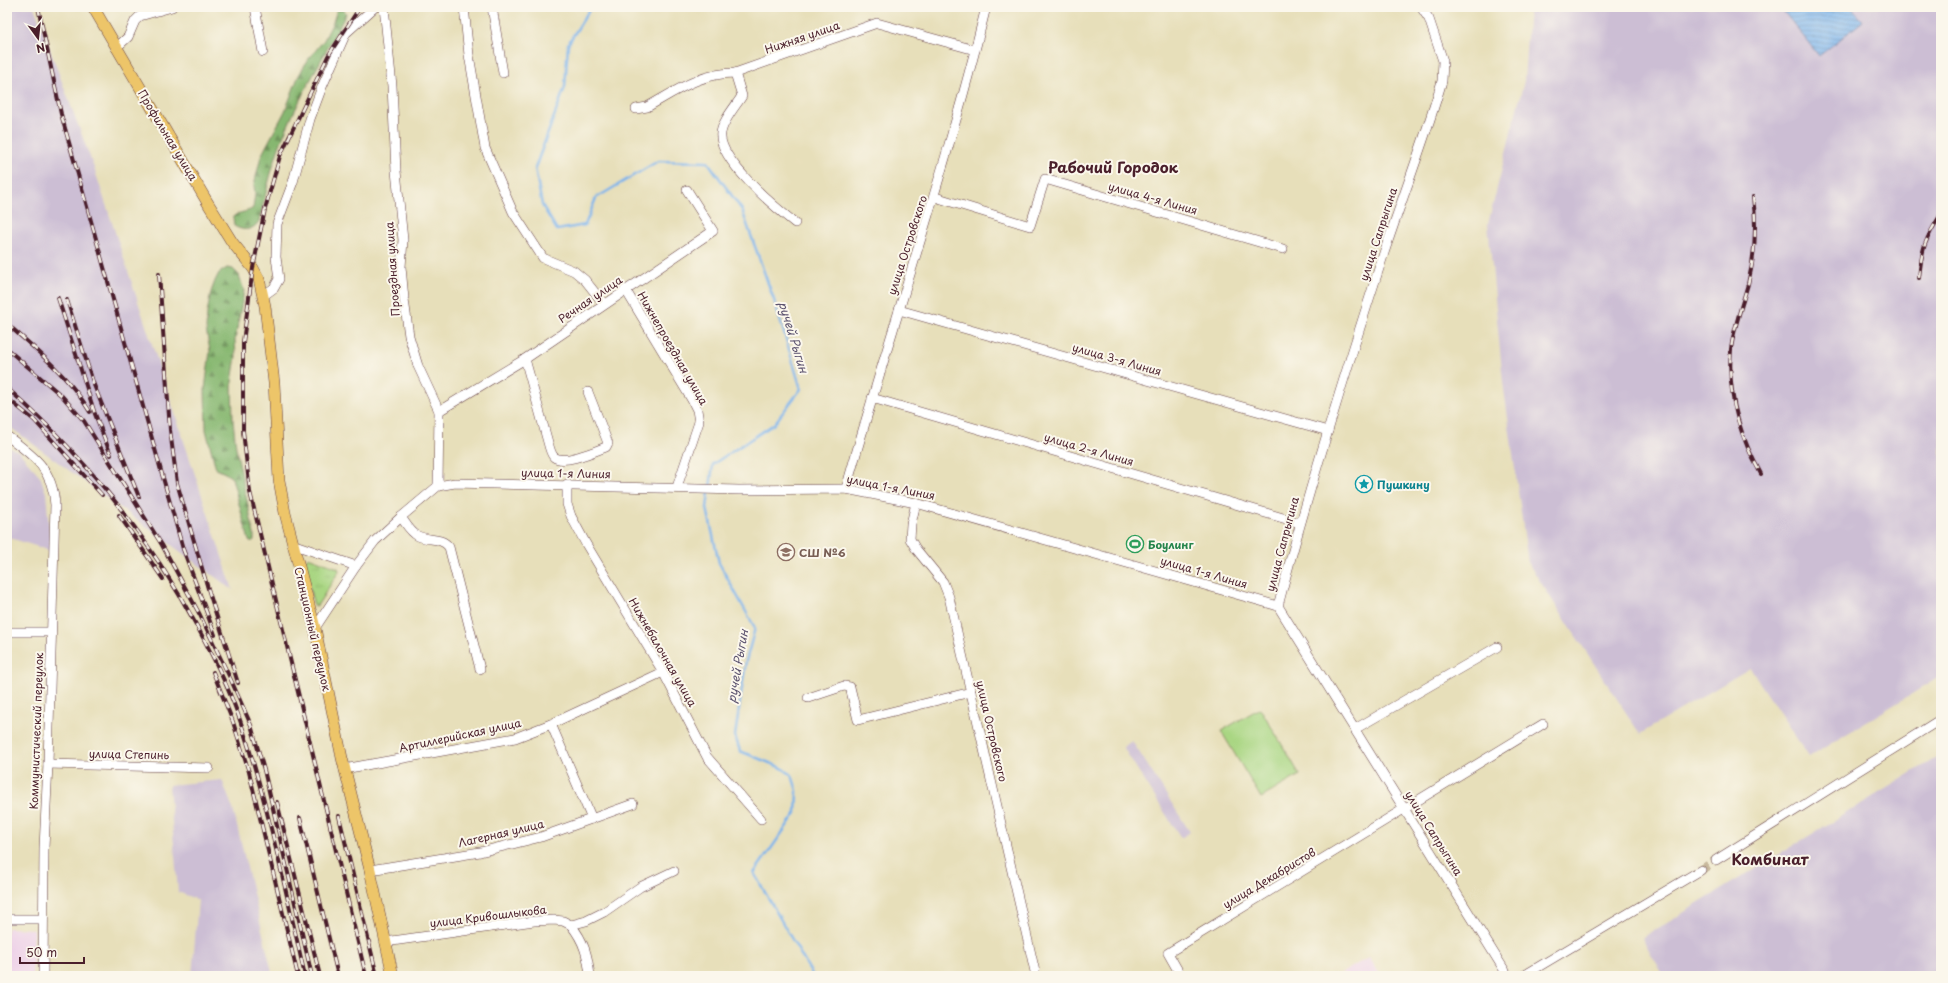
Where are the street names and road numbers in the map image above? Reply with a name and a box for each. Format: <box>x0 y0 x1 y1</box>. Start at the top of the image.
street label: Нижняя улица <box>762 16 842 58</box>
street label: Профильная улица <box>134 86 202 184</box>
street label: улица 4-я Линия <box>1106 177 1200 219</box>
street label: улица Сапрыгина <box>1355 185 1401 283</box>
street label: улица Островского <box>883 193 931 297</box>
street label: Проездная улица <box>380 221 404 317</box>
street label: Речная улица <box>554 271 626 327</box>
street label: Нижнепроездная улица <box>633 288 713 408</box>
street label: улица 3-я Линия <box>1070 338 1164 380</box>
street label: улица 2-я Линия <box>1042 428 1136 470</box>
street label: улица 1-я Линия <box>521 464 611 482</box>
street label: улица 1-я Линия <box>845 470 937 504</box>
street label: улица Сапрыгина <box>1261 495 1303 593</box>
street label: улица 1-я Линия <box>1159 551 1249 593</box>
street label: Станционный переулок <box>290 565 336 693</box>
street label: Нижнебалочная улица <box>625 594 701 710</box>
street label: Коммунистический переулок <box>25 652 47 810</box>
street label: улица Островского <box>972 678 1012 784</box>
street label: Артиллерийская улица <box>397 714 523 756</box>
street label: улица Степинь <box>89 745 170 763</box>
street label: улица Сапрыгина <box>1401 787 1467 879</box>
street label: Лагерная улица <box>456 815 546 851</box>
street label: улица Декабристов <box>1219 843 1319 913</box>
street label: улица Кривошлыкова <box>429 900 547 932</box>

